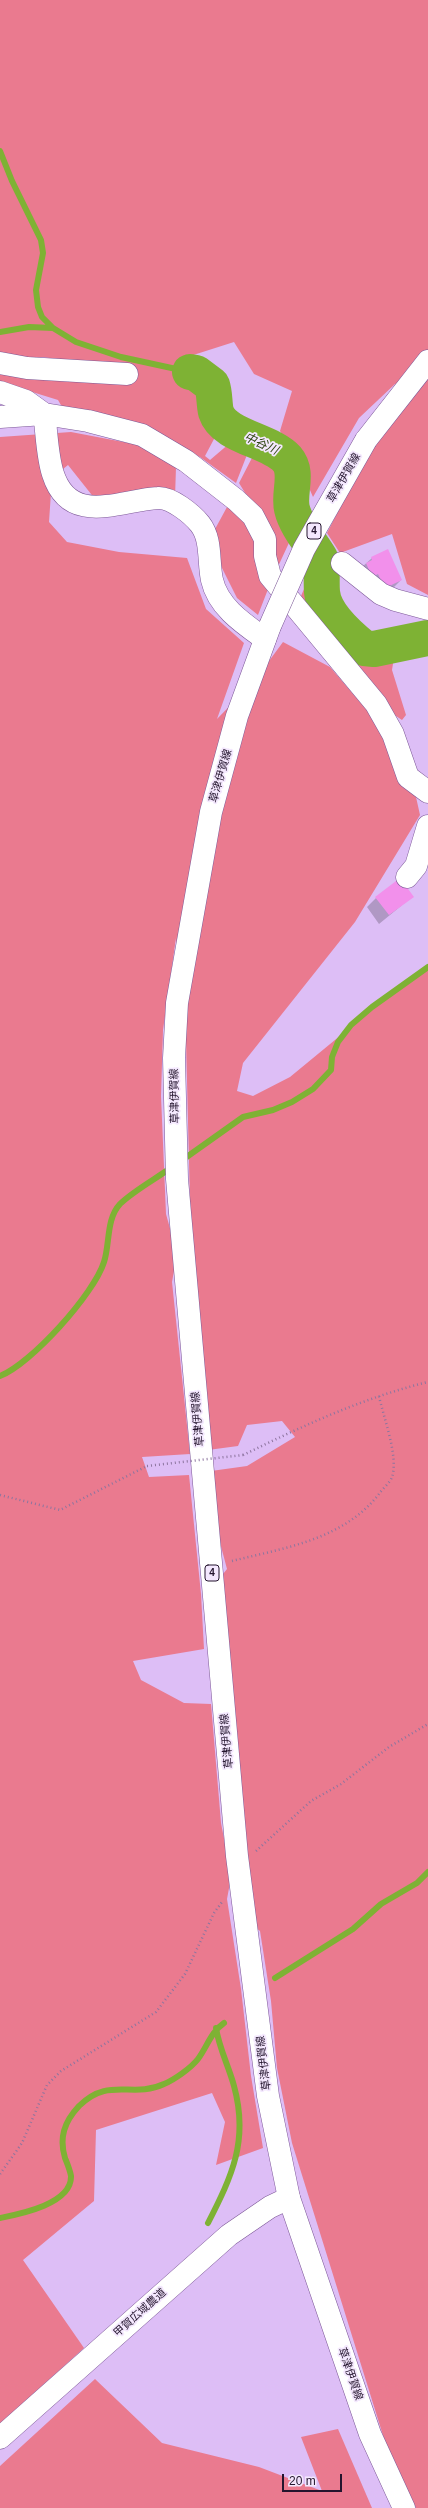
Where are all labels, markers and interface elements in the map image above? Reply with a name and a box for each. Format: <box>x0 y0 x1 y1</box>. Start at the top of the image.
water label: 中谷川 <box>242 430 280 458</box>
street label: 草津伊賀線 <box>325 451 363 505</box>
road number: 4 <box>307 523 321 539</box>
street label: 草津伊賀線 <box>207 748 235 804</box>
street label: 草津伊賀線 <box>168 1068 182 1124</box>
street label: 草津伊賀線 <box>189 1391 207 1447</box>
road number: 4 <box>205 1565 219 1581</box>
street label: 草津伊賀線 <box>218 1713 236 1769</box>
street label: 草津伊賀線 <box>254 2035 274 2091</box>
street label: 甲賀広域農道 <box>111 2286 169 2340</box>
street label: 草津伊賀線 <box>335 2346 365 2402</box>
scale bar <box>284 2466 344 2492</box>
text: 20 m <box>289 2474 316 2488</box>

